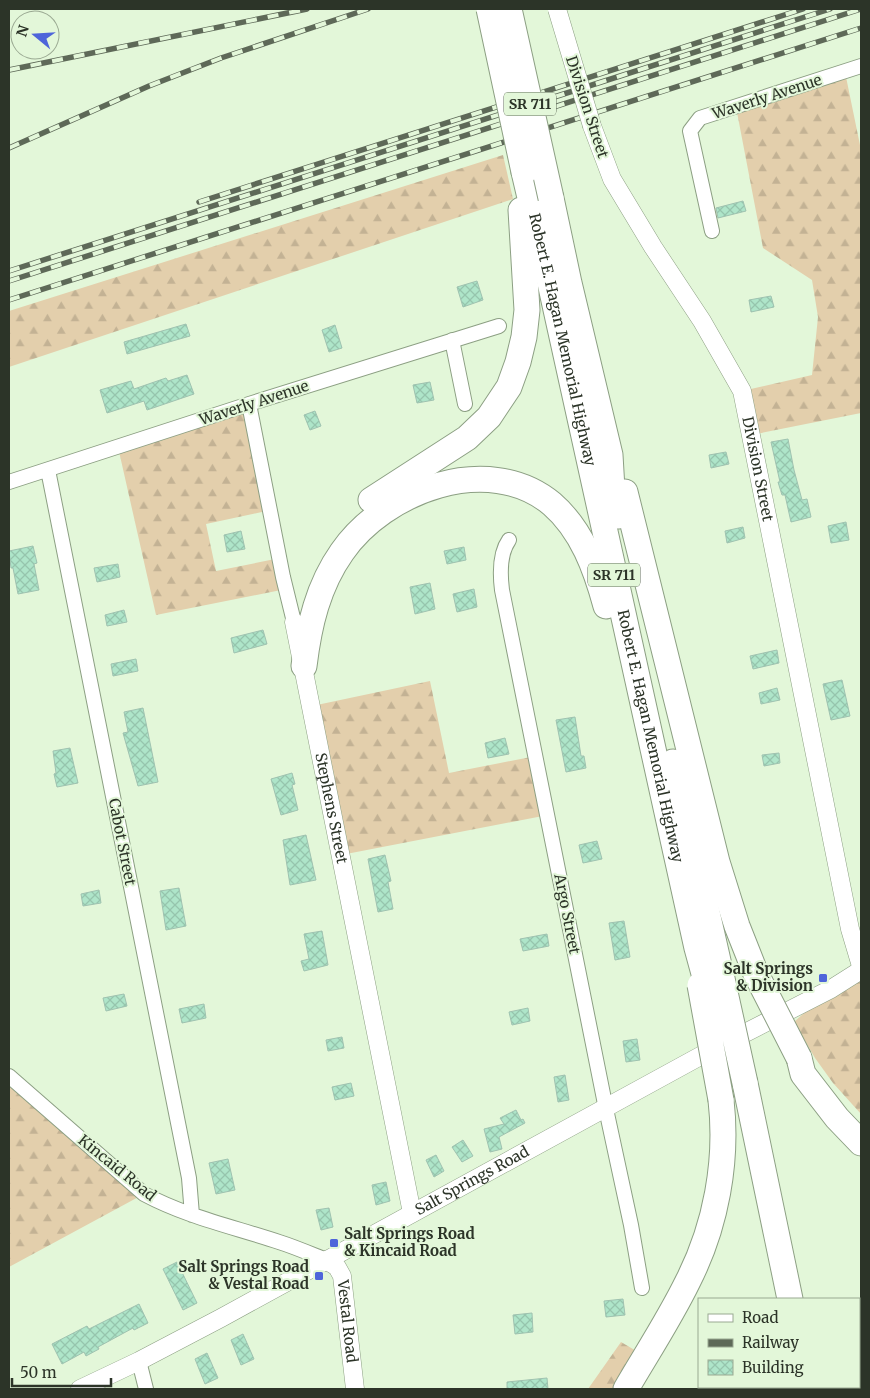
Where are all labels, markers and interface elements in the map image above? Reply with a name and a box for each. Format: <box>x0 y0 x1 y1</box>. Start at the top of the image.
north arrow <box>10 10 60 60</box>
text: N <box>12 23 33 39</box>
street label: Division Street <box>562 53 613 161</box>
street label: Waverly Avenue <box>709 70 824 123</box>
road number: SR 711 <box>504 92 556 116</box>
street label: Robert E. Hagan Memorial Highway <box>525 211 600 468</box>
street label: Waverly Avenue <box>196 376 311 429</box>
street label: Division Street <box>738 415 778 523</box>
road number: SR 711 <box>588 564 640 586</box>
street label: Robert E. Hagan Memorial Highway <box>614 608 688 864</box>
street label: Stephens Street <box>311 751 352 866</box>
street label: Cabot Street <box>105 797 140 887</box>
street label: Argo Street <box>550 871 585 956</box>
place label: Salt Springs & Division <box>723 959 813 995</box>
marker: Salt Springs & Division <box>817 972 829 984</box>
street label: Kincaid Road <box>74 1130 160 1205</box>
street label: Salt Springs Road <box>412 1142 532 1219</box>
place label: Salt Springs Road & Kincaid Road <box>344 1224 475 1260</box>
marker: Salt Springs Road & Kincaid Road <box>328 1237 340 1249</box>
place label: Salt Springs Road & Vestal Road <box>178 1257 309 1293</box>
marker: Salt Springs Road & Vestal Road <box>313 1270 325 1282</box>
street label: Vestal Road <box>333 1278 362 1364</box>
legend <box>698 1298 860 1388</box>
text: Road <box>742 1308 778 1327</box>
text: Railway <box>742 1333 799 1352</box>
scale bar <box>12 1356 111 1388</box>
text: Building <box>742 1358 804 1377</box>
text: 50 m <box>20 1363 57 1382</box>

